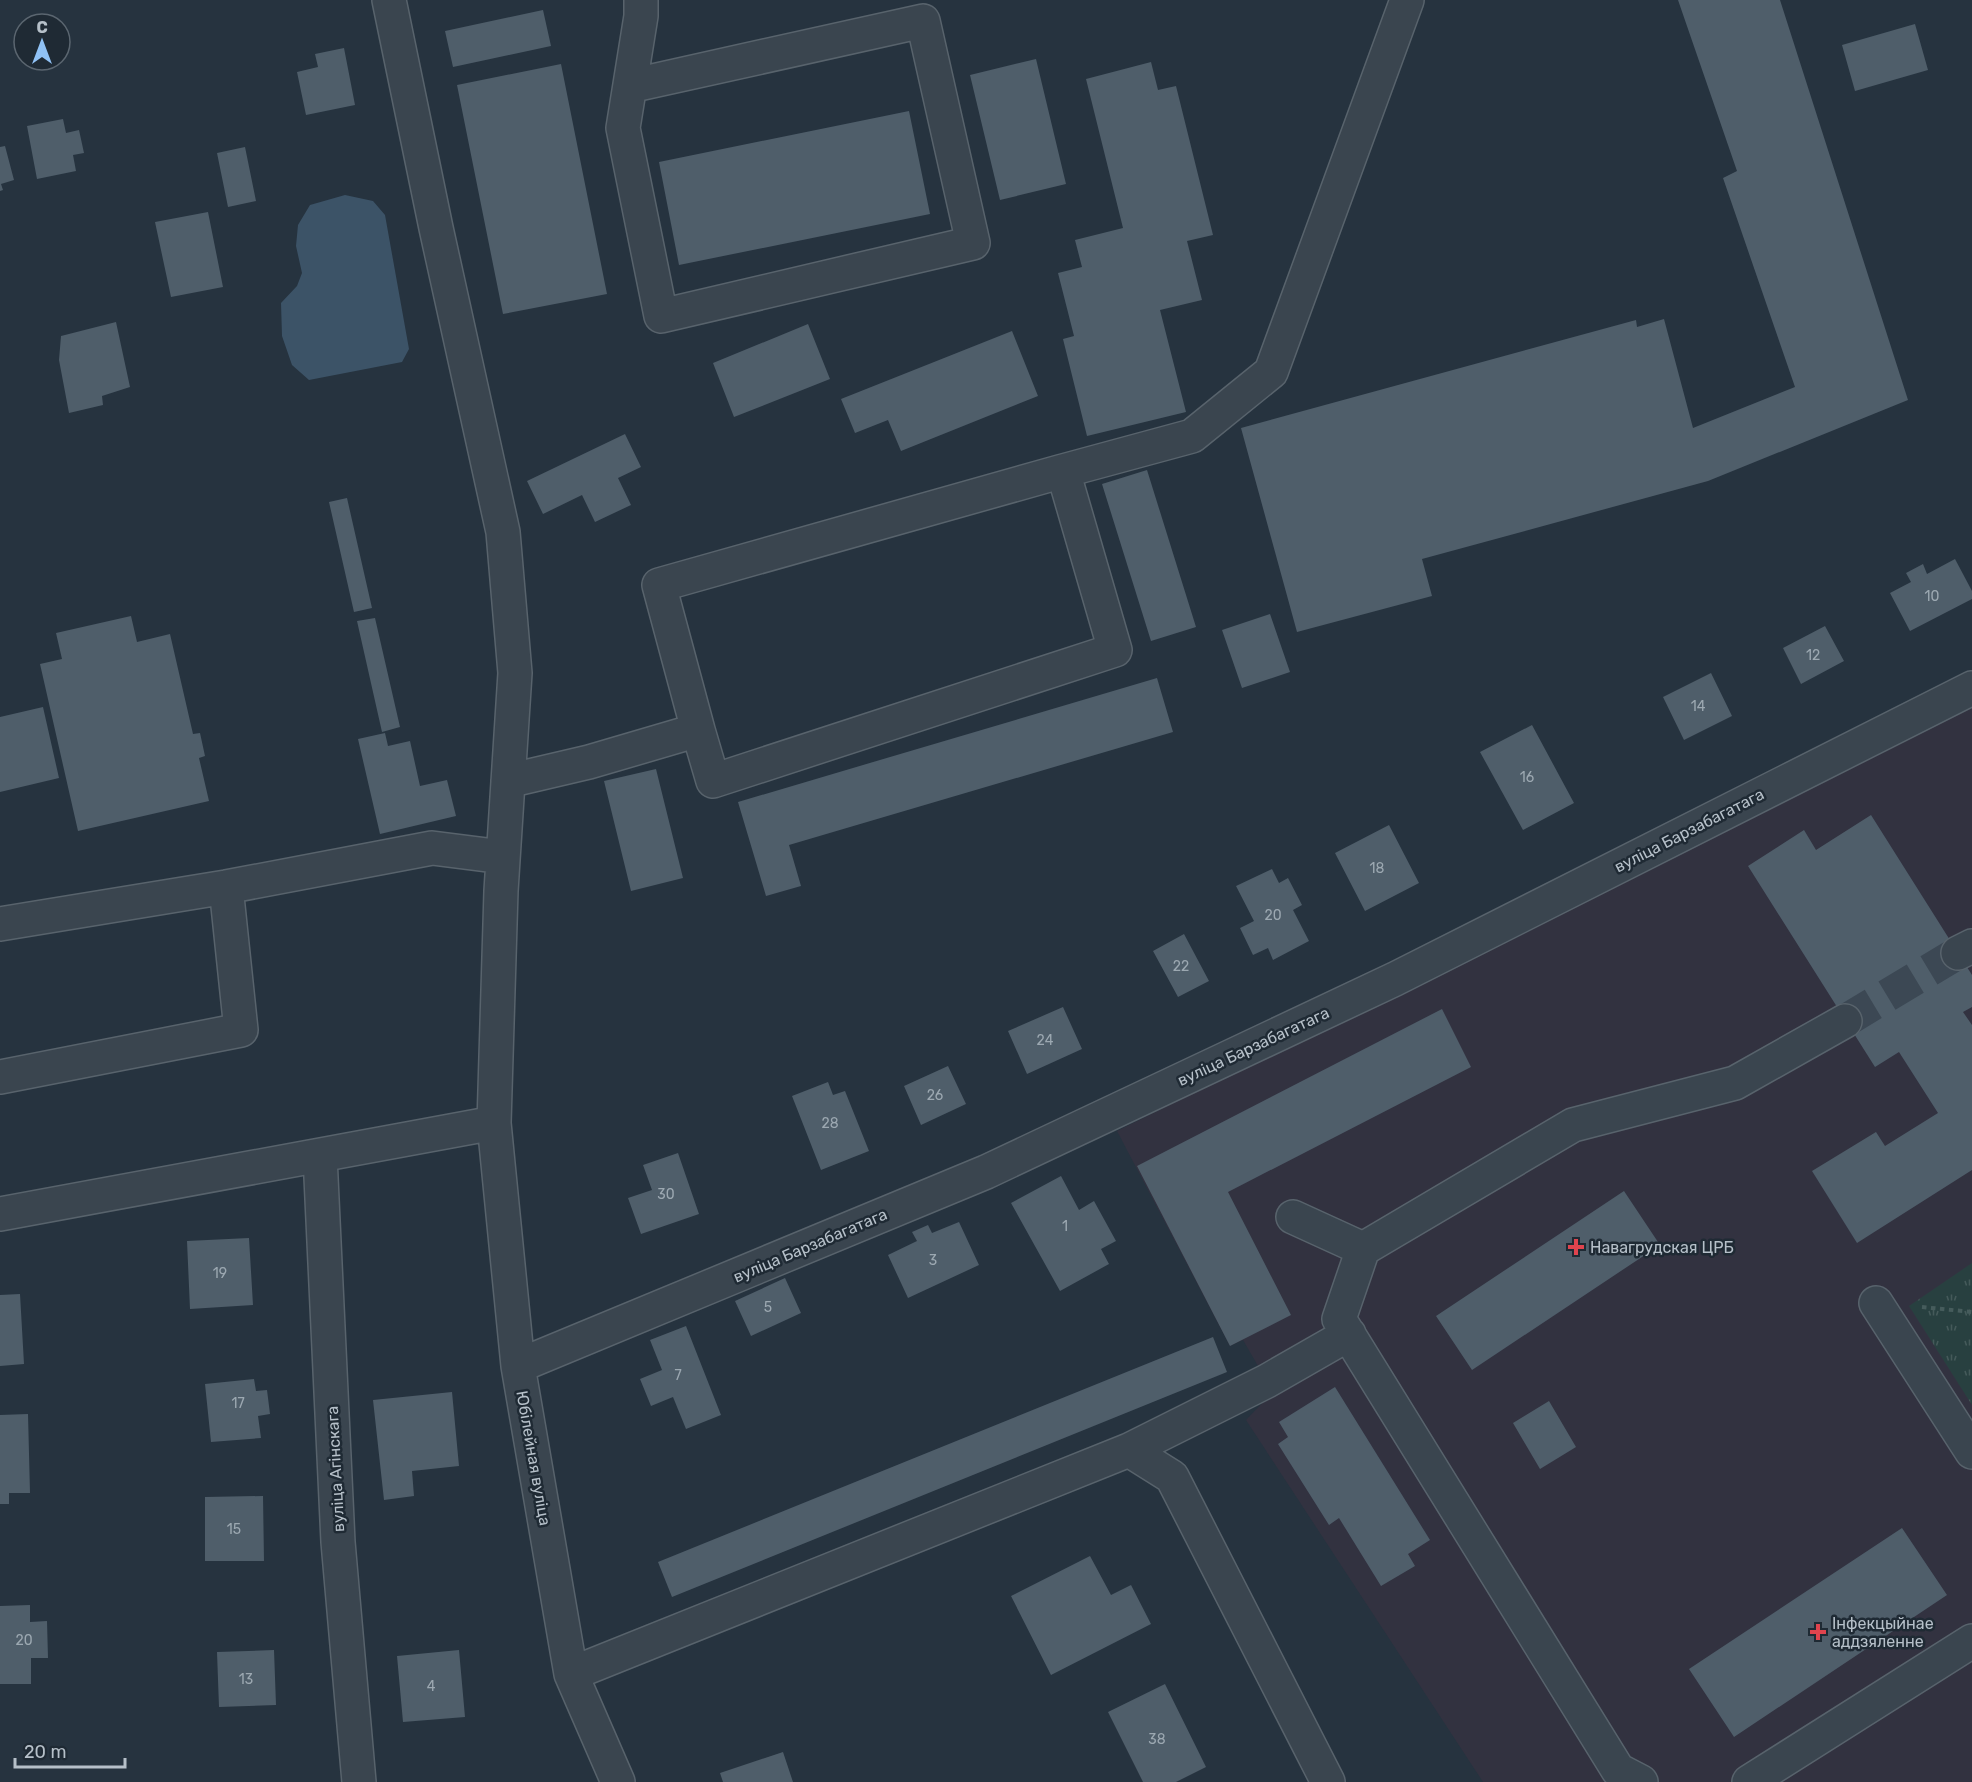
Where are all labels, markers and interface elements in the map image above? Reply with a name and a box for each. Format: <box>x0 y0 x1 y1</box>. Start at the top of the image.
north arrow <box>12 12 72 72</box>
text: С <box>36 18 48 37</box>
house number: 10 <box>1925 588 1940 605</box>
house number: 12 <box>1806 647 1820 664</box>
house number: 14 <box>1691 698 1706 715</box>
house number: 16 <box>1520 769 1534 786</box>
street label: вуліца Барзабагатага <box>1611 784 1767 876</box>
house number: 18 <box>1370 860 1385 877</box>
house number: 20 <box>1264 907 1282 924</box>
house number: 22 <box>1173 958 1189 975</box>
street label: вуліца Барзабагатага <box>1174 1003 1332 1090</box>
house number: 24 <box>1037 1032 1054 1049</box>
house number: 26 <box>927 1087 943 1104</box>
house number: 28 <box>821 1115 839 1132</box>
house number: 30 <box>657 1186 675 1203</box>
street label: вуліца Барзабагатага <box>730 1204 890 1286</box>
house number: 1 <box>1062 1218 1068 1235</box>
marker: Навагрудская ЦРБ <box>1567 1238 1585 1256</box>
place label: Навагрудская ЦРБ <box>1590 1238 1734 1257</box>
house number: 3 <box>929 1252 937 1269</box>
house number: 19 <box>213 1265 227 1282</box>
house number: 5 <box>764 1299 772 1316</box>
house number: 7 <box>674 1367 682 1384</box>
street label: Юбілейная вуліца <box>512 1389 555 1527</box>
house number: 17 <box>231 1395 245 1412</box>
street label: вуліца Агінскага <box>323 1405 348 1532</box>
house number: 15 <box>227 1521 241 1538</box>
place label: Інфекцыйнае аддзяленне <box>1832 1614 1934 1651</box>
marker: Інфекцыйнае аддзяленне <box>1809 1623 1827 1641</box>
house number: 20 <box>15 1632 33 1649</box>
house number: 13 <box>239 1671 253 1688</box>
house number: 4 <box>427 1678 436 1695</box>
scale bar <box>15 1731 124 1769</box>
house number: 38 <box>1148 1731 1166 1748</box>
text: 20 m <box>24 1741 66 1763</box>

